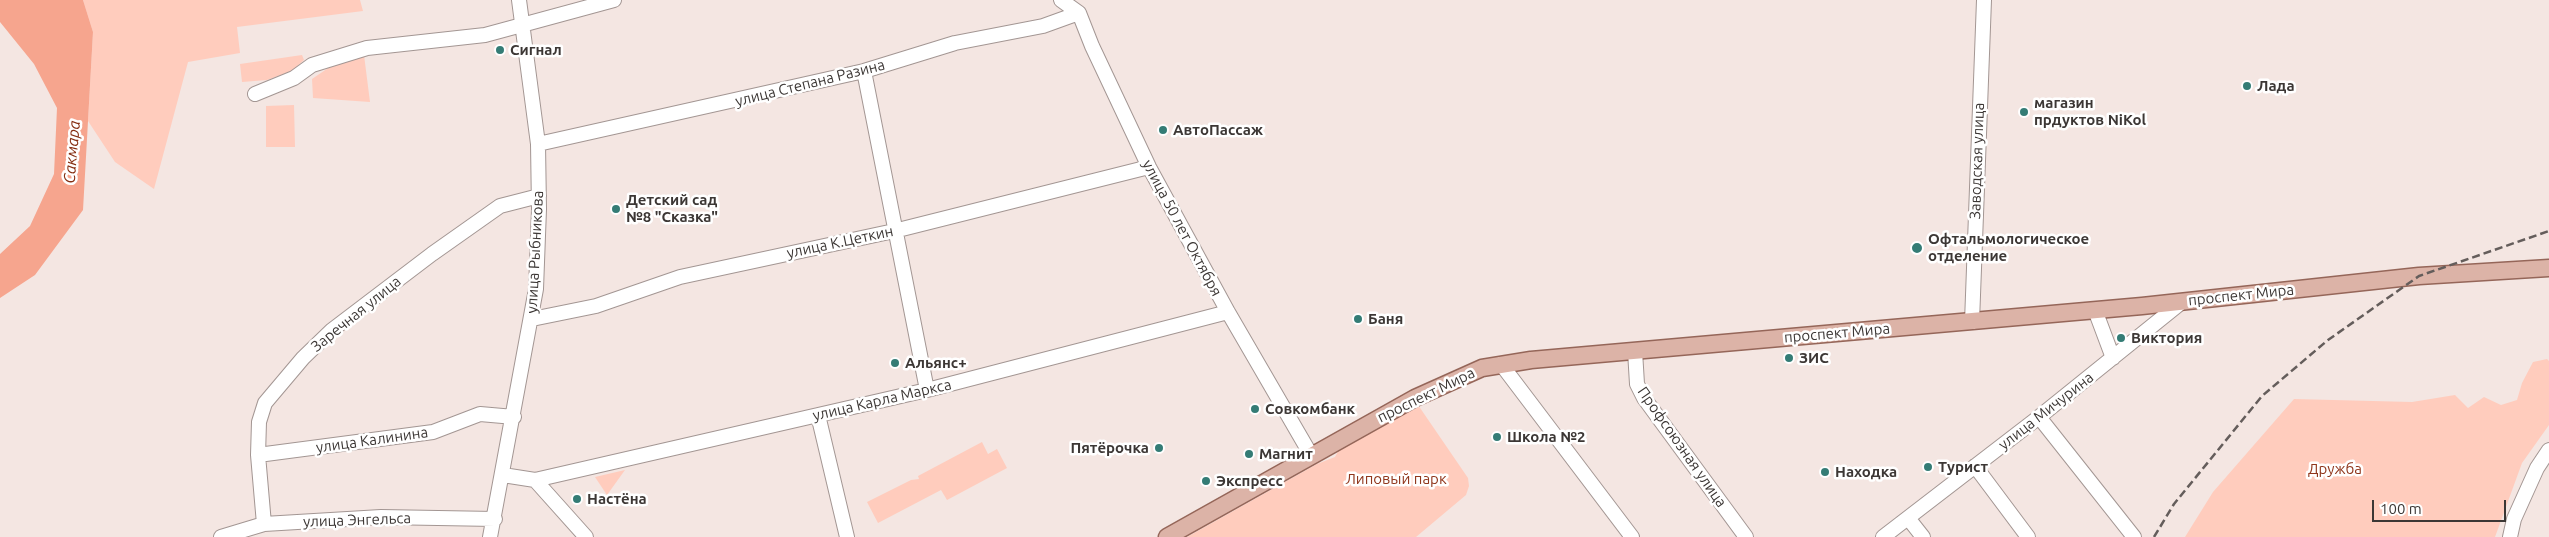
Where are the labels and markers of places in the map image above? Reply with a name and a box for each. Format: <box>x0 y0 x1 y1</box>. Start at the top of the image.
place label: Сигнал <box>510 41 562 59</box>
marker: Сигнал <box>494 44 506 56</box>
place label: Лада <box>2257 77 2295 95</box>
marker: Лада <box>2241 80 2253 92</box>
place label: магазин прдуктов NiKol <box>2034 94 2146 129</box>
marker: магазин прдуктов NiKol <box>2018 106 2030 118</box>
place label: АвтоПассаж <box>1173 121 1263 139</box>
marker: АвтоПассаж <box>1157 124 1169 136</box>
place label: Детский сад №8 "Сказка" <box>626 191 718 226</box>
marker: Детский сад №8 "Сказка" <box>610 203 622 215</box>
place label: Офтальмологическое отделение <box>1928 230 2089 265</box>
marker: Офтальмологическое отделение <box>1910 241 1924 255</box>
place label: Баня <box>1368 310 1403 328</box>
marker: Баня <box>1352 313 1364 325</box>
place label: Виктория <box>2131 329 2202 347</box>
marker: Виктория <box>2115 332 2127 344</box>
place label: ЗИС <box>1799 349 1829 367</box>
marker: ЗИС <box>1783 352 1795 364</box>
place label: Альянс+ <box>905 354 967 372</box>
marker: Альянс+ <box>889 357 901 369</box>
place label: Совкомбанк <box>1265 400 1355 418</box>
marker: Совкомбанк <box>1249 403 1261 415</box>
place label: Школа №2 <box>1507 428 1585 446</box>
marker: Школа №2 <box>1491 431 1503 443</box>
place label: Пятёрочка <box>1070 439 1149 457</box>
marker: Пятёрочка <box>1153 442 1165 454</box>
place label: Магнит <box>1259 445 1313 463</box>
marker: Магнит <box>1243 448 1255 460</box>
place label: Турист <box>1938 458 1988 476</box>
marker: Турист <box>1922 461 1934 473</box>
place label: Находка <box>1835 463 1897 481</box>
marker: Находка <box>1819 466 1831 478</box>
place label: Экспресс <box>1216 472 1283 490</box>
marker: Экспресс <box>1200 475 1212 487</box>
place label: Настёна <box>587 490 647 508</box>
marker: Настёна <box>571 493 583 505</box>

